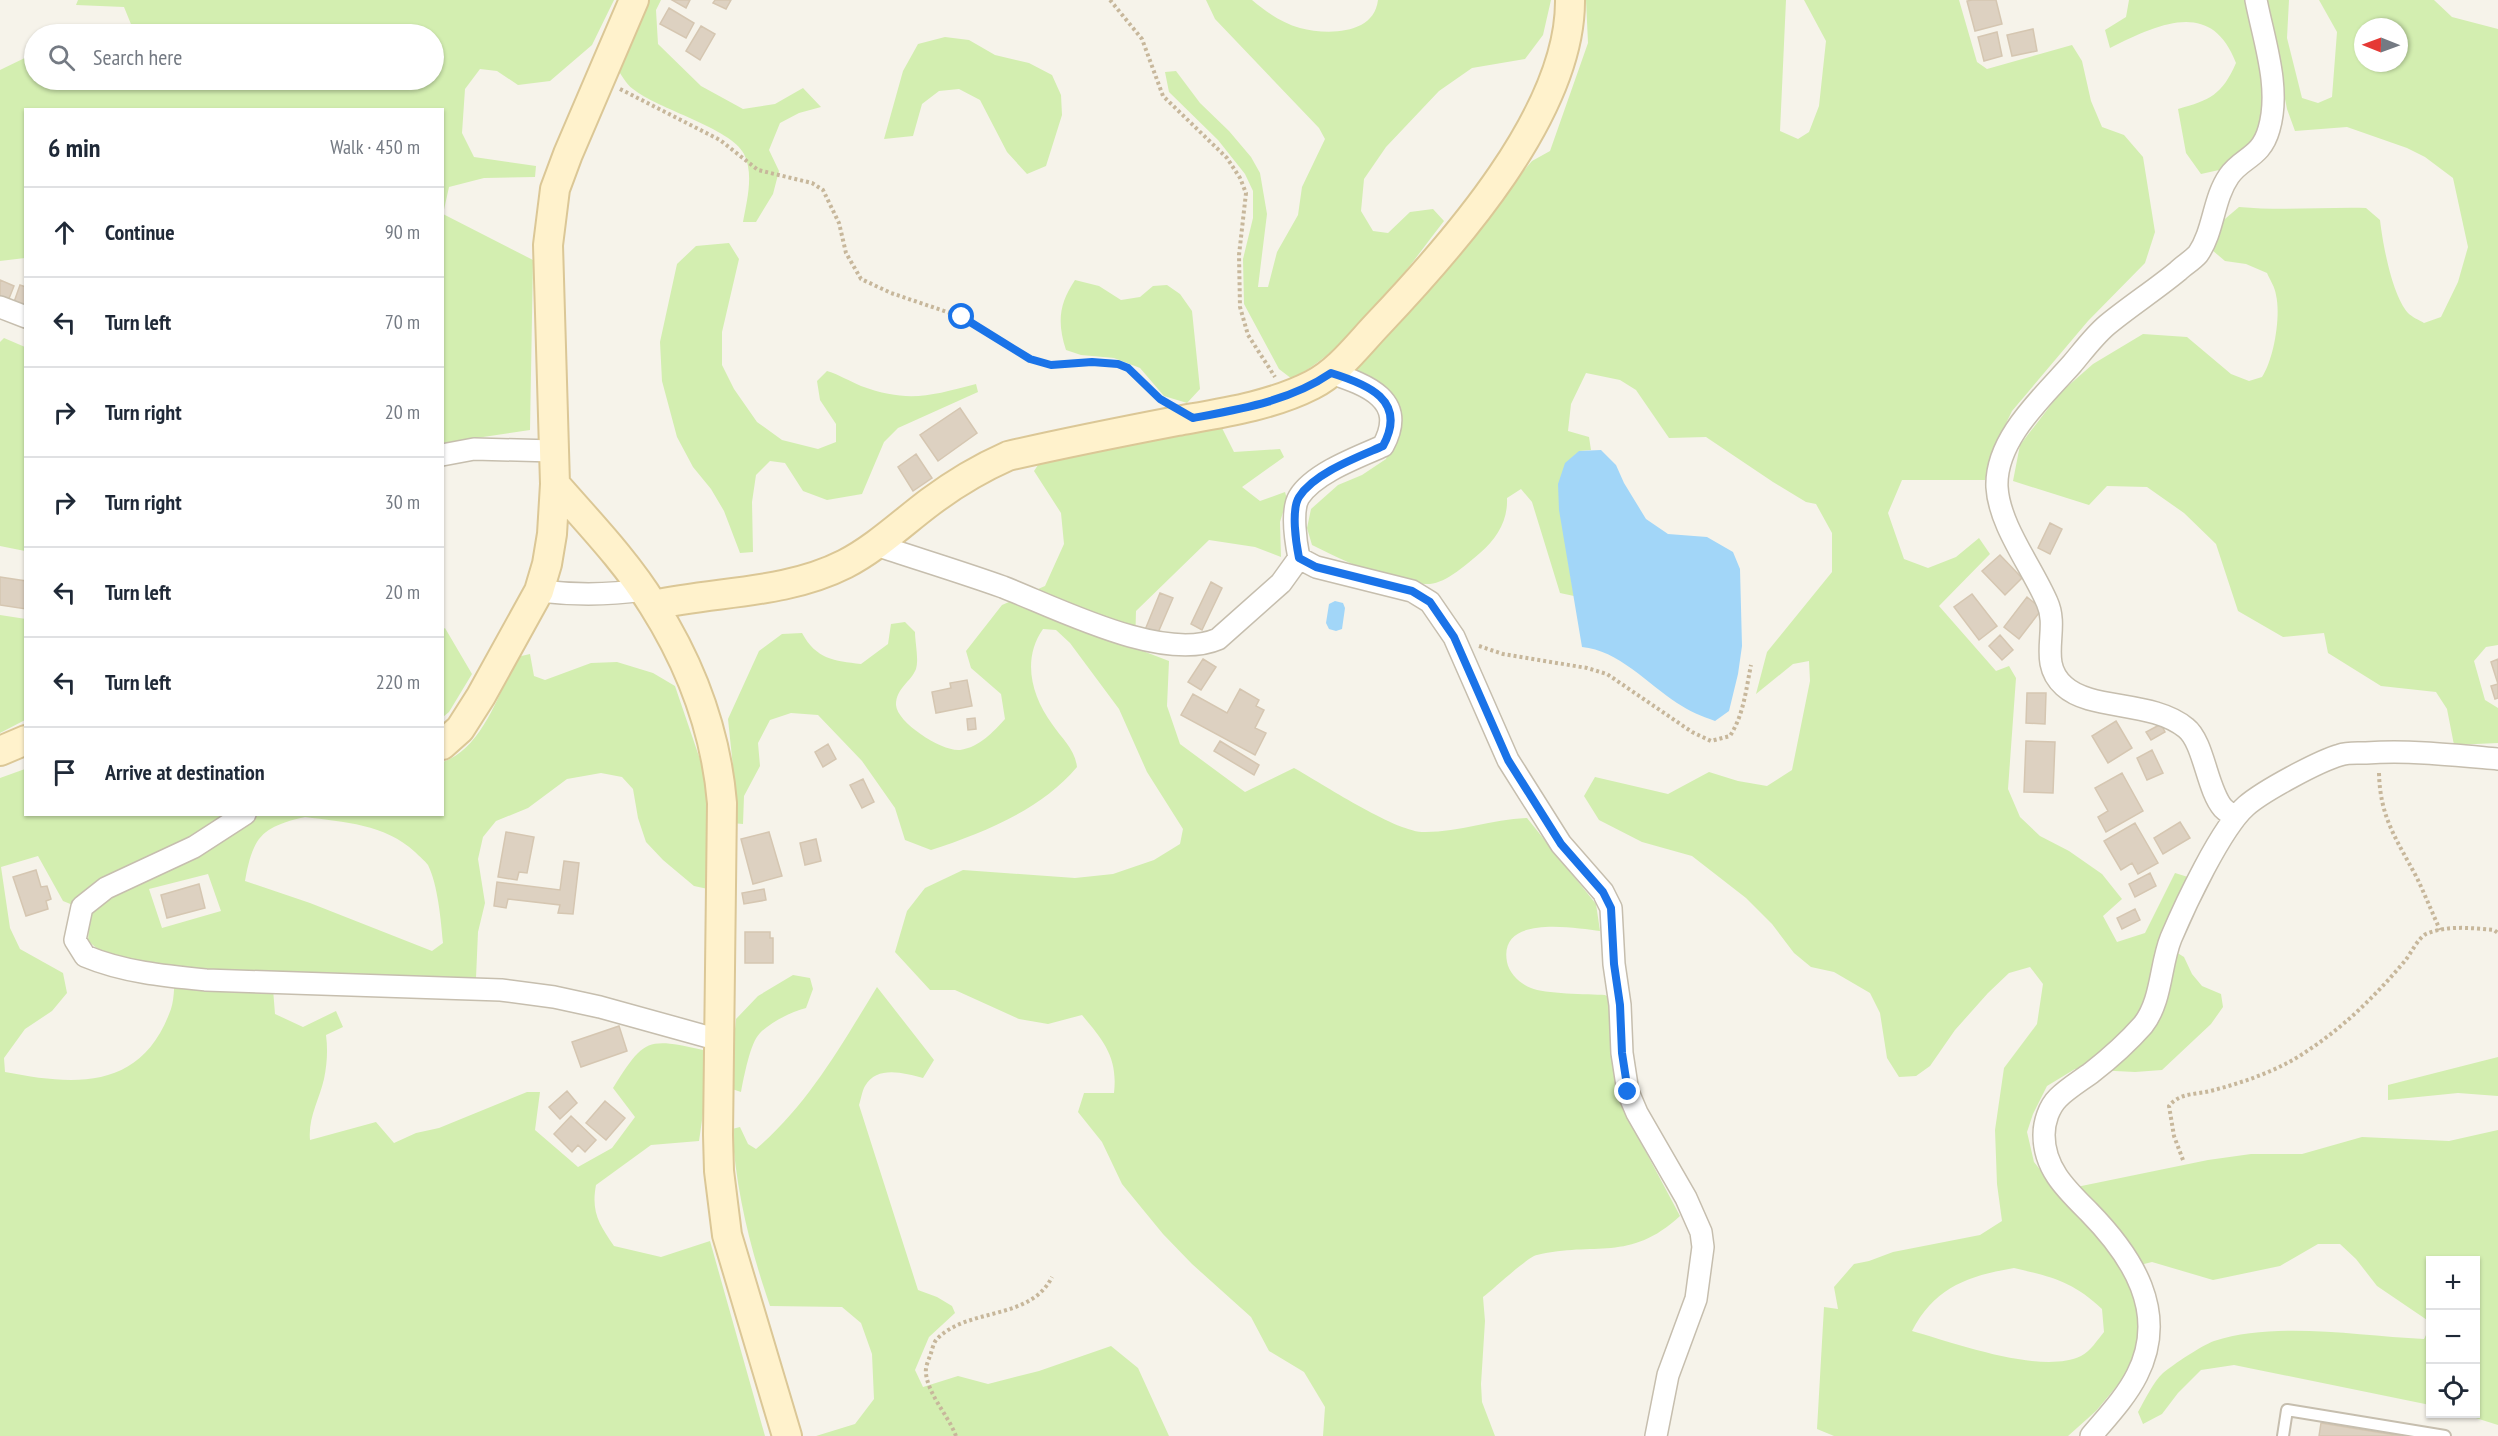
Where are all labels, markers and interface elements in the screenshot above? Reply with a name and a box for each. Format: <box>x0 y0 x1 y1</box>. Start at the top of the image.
north arrow <box>2354 18 2408 72</box>
search box <box>24 24 444 90</box>
icon: search <box>45 41 78 74</box>
text: Search here <box>93 43 182 71</box>
text: 6 min <box>48 131 101 164</box>
text: Walk · 450 m <box>330 134 420 160</box>
icon: ahead <box>48 216 81 249</box>
text: Continue <box>105 218 175 246</box>
text: 90 m <box>385 219 420 245</box>
route start <box>948 303 974 329</box>
icon: left <box>48 306 81 339</box>
text: Turn left <box>105 308 171 336</box>
text: 70 m <box>385 309 420 335</box>
icon: right <box>48 396 81 429</box>
text: Turn right <box>105 398 182 426</box>
text: 20 m <box>385 399 420 425</box>
icon: right <box>48 486 81 519</box>
text: Turn right <box>105 488 182 516</box>
text: 30 m <box>385 489 420 515</box>
icon: left <box>48 576 81 609</box>
text: Turn left <box>105 578 171 606</box>
text: 20 m <box>385 579 420 605</box>
icon: left <box>48 666 81 699</box>
text: Turn left <box>105 668 171 696</box>
text: 220 m <box>376 669 420 695</box>
icon: arrive <box>48 756 81 789</box>
text: Arrive at destination <box>105 758 265 786</box>
route end <box>1614 1078 1640 1104</box>
map controls <box>2426 1256 2480 1418</box>
button: + <box>2426 1256 2480 1310</box>
button: − <box>2426 1310 2480 1364</box>
button: locate <box>2426 1364 2480 1418</box>

